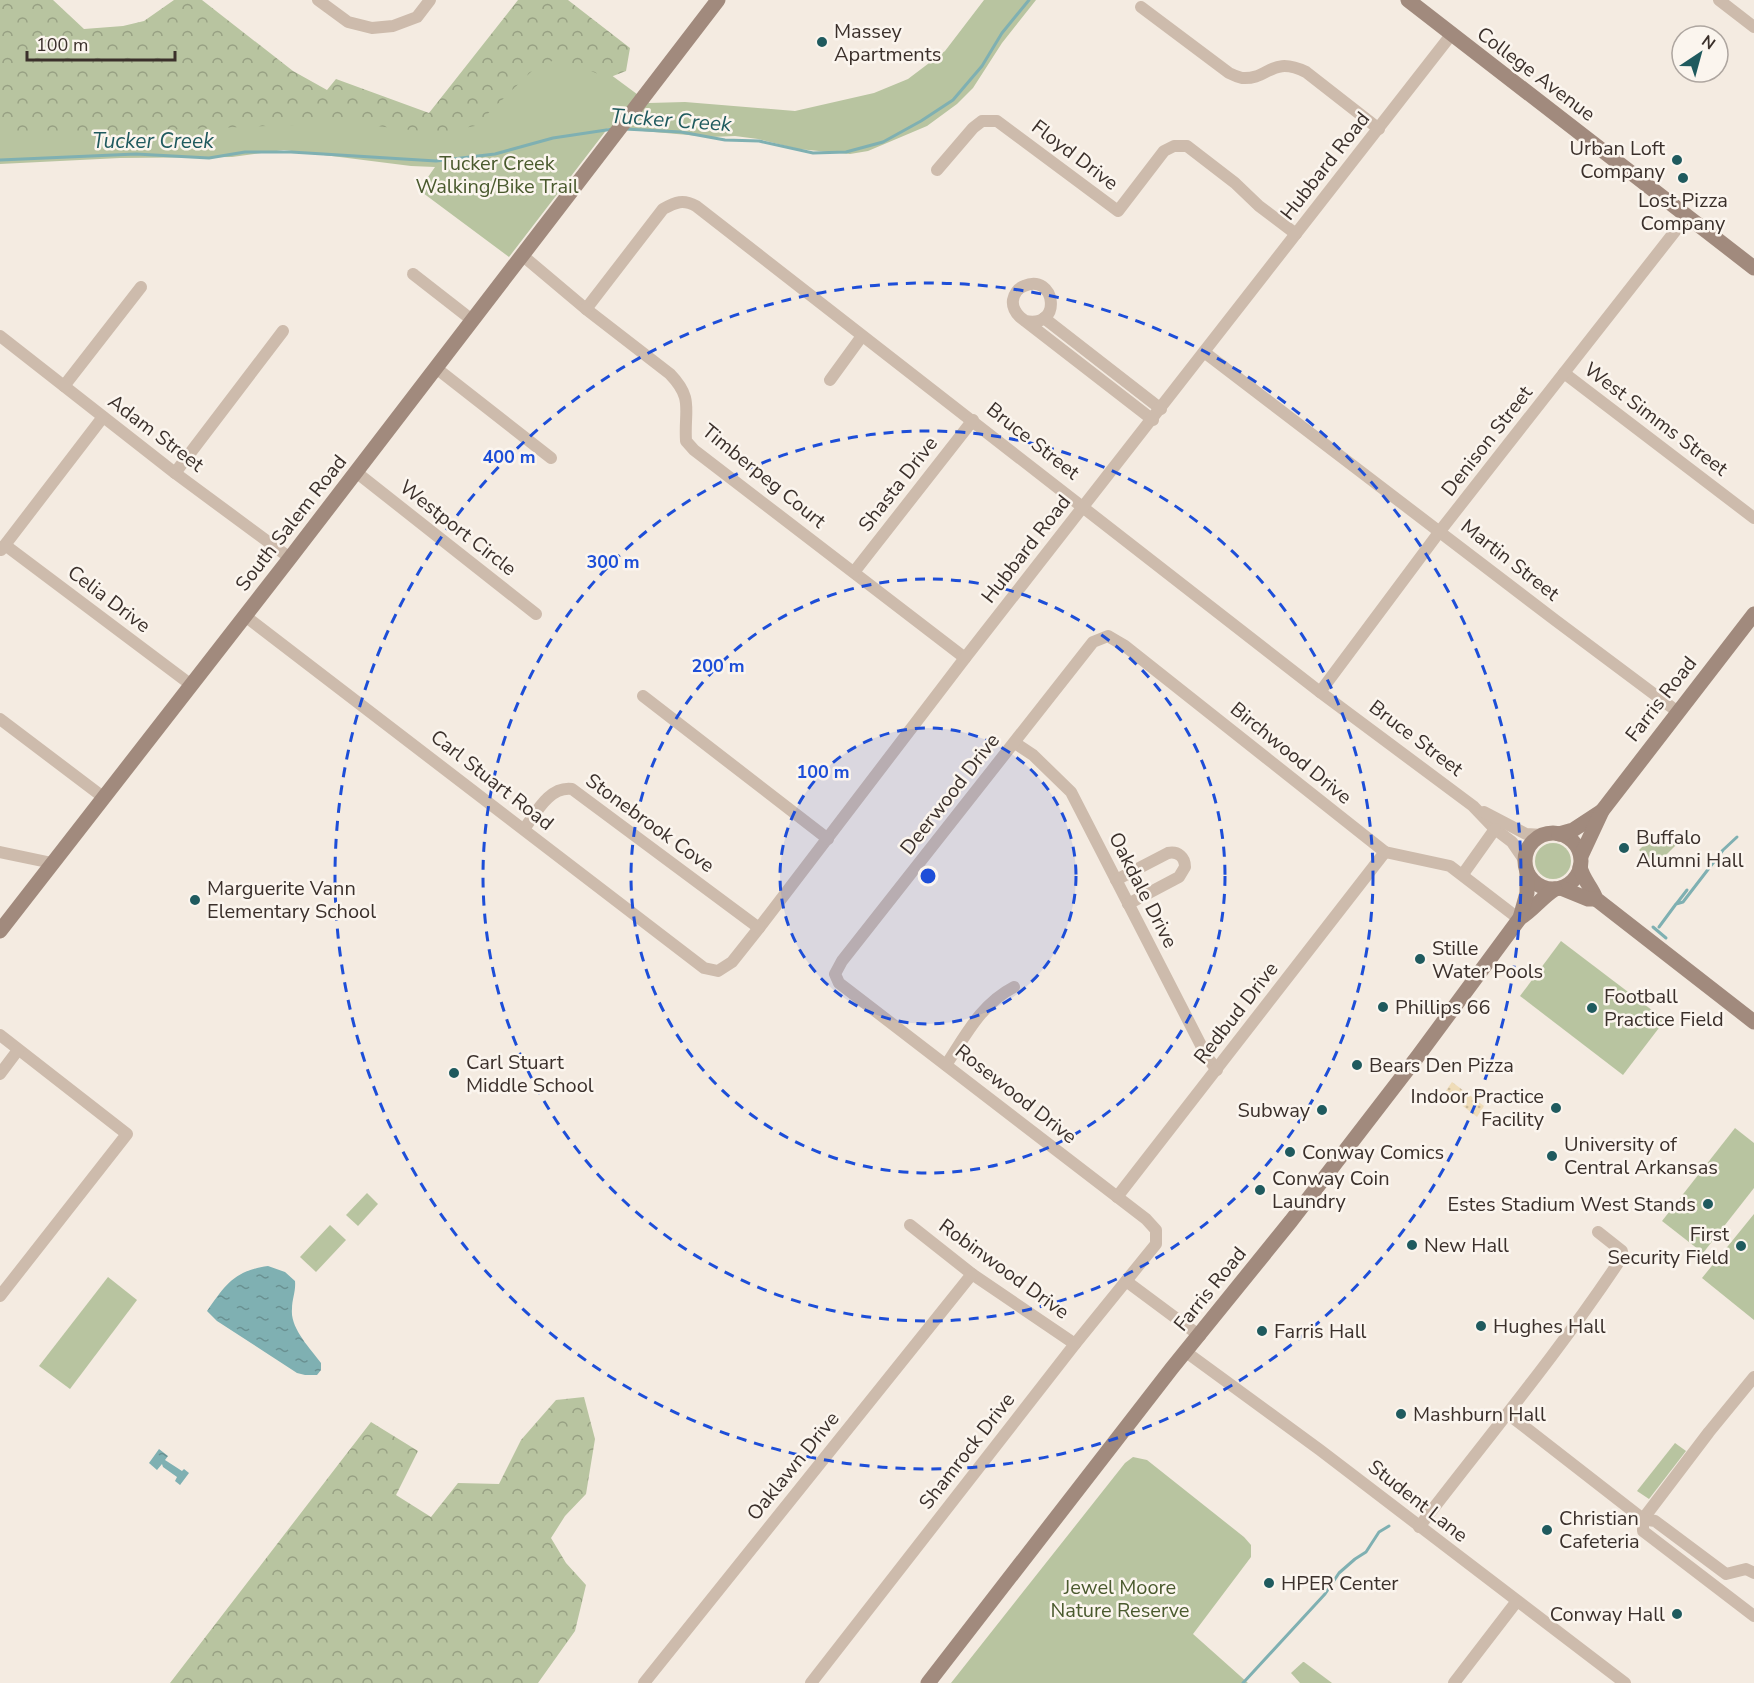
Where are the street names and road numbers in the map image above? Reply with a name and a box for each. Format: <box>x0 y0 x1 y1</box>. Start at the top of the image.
street label: College Avenue <box>1471 21 1601 127</box>
street label: Hubbard Road <box>1274 106 1376 226</box>
street label: Floyd Drive <box>1026 113 1124 197</box>
street label: West Simms Street <box>1579 356 1734 483</box>
street label: Denison Street <box>1435 379 1539 502</box>
street label: Adam Street <box>103 388 210 479</box>
street label: Bruce Street <box>981 396 1086 487</box>
street label: Timberpeg Court <box>696 418 832 535</box>
street label: Shasta Drive <box>852 431 944 537</box>
street label: South Salem Road <box>229 449 353 597</box>
street label: Westport Circle <box>394 474 522 582</box>
street label: Hubbard Road <box>975 489 1077 609</box>
street label: Martin Street <box>1455 513 1566 608</box>
street label: Celia Drive <box>62 559 156 639</box>
street label: Farris Road <box>1619 651 1703 747</box>
street label: Bruce Street <box>1363 694 1469 783</box>
street label: Birchwood Drive <box>1225 696 1357 810</box>
street label: Carl Stuart Road <box>425 723 559 837</box>
street label: Deerwood Drive <box>894 728 1006 860</box>
street label: Stonebrook Cove <box>580 767 720 879</box>
street label: Oakdale Drive <box>1102 827 1184 953</box>
street label: Redbud Drive <box>1188 956 1284 1070</box>
street label: Rosewood Drive <box>950 1038 1082 1150</box>
street label: Robinwood Drive <box>933 1213 1075 1325</box>
street label: Farris Road <box>1168 1241 1252 1337</box>
street label: Shamrock Drive <box>913 1387 1021 1515</box>
street label: Oaklawn Drive <box>741 1406 845 1526</box>
street label: Student Lane <box>1363 1453 1473 1549</box>

